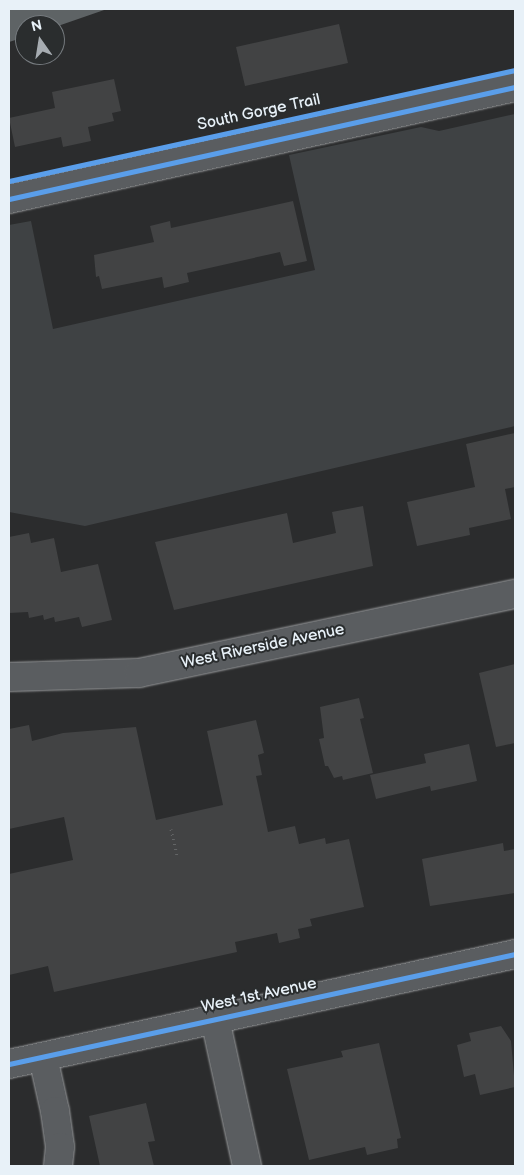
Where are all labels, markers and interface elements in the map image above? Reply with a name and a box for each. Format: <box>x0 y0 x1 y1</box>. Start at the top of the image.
north arrow <box>15 15 65 65</box>
text: N <box>30 16 44 35</box>
street label: South Gorge Trail <box>195 91 323 135</box>
street label: West Riverside Avenue <box>180 620 346 674</box>
street label: West 1st Avenue <box>200 974 318 1018</box>

